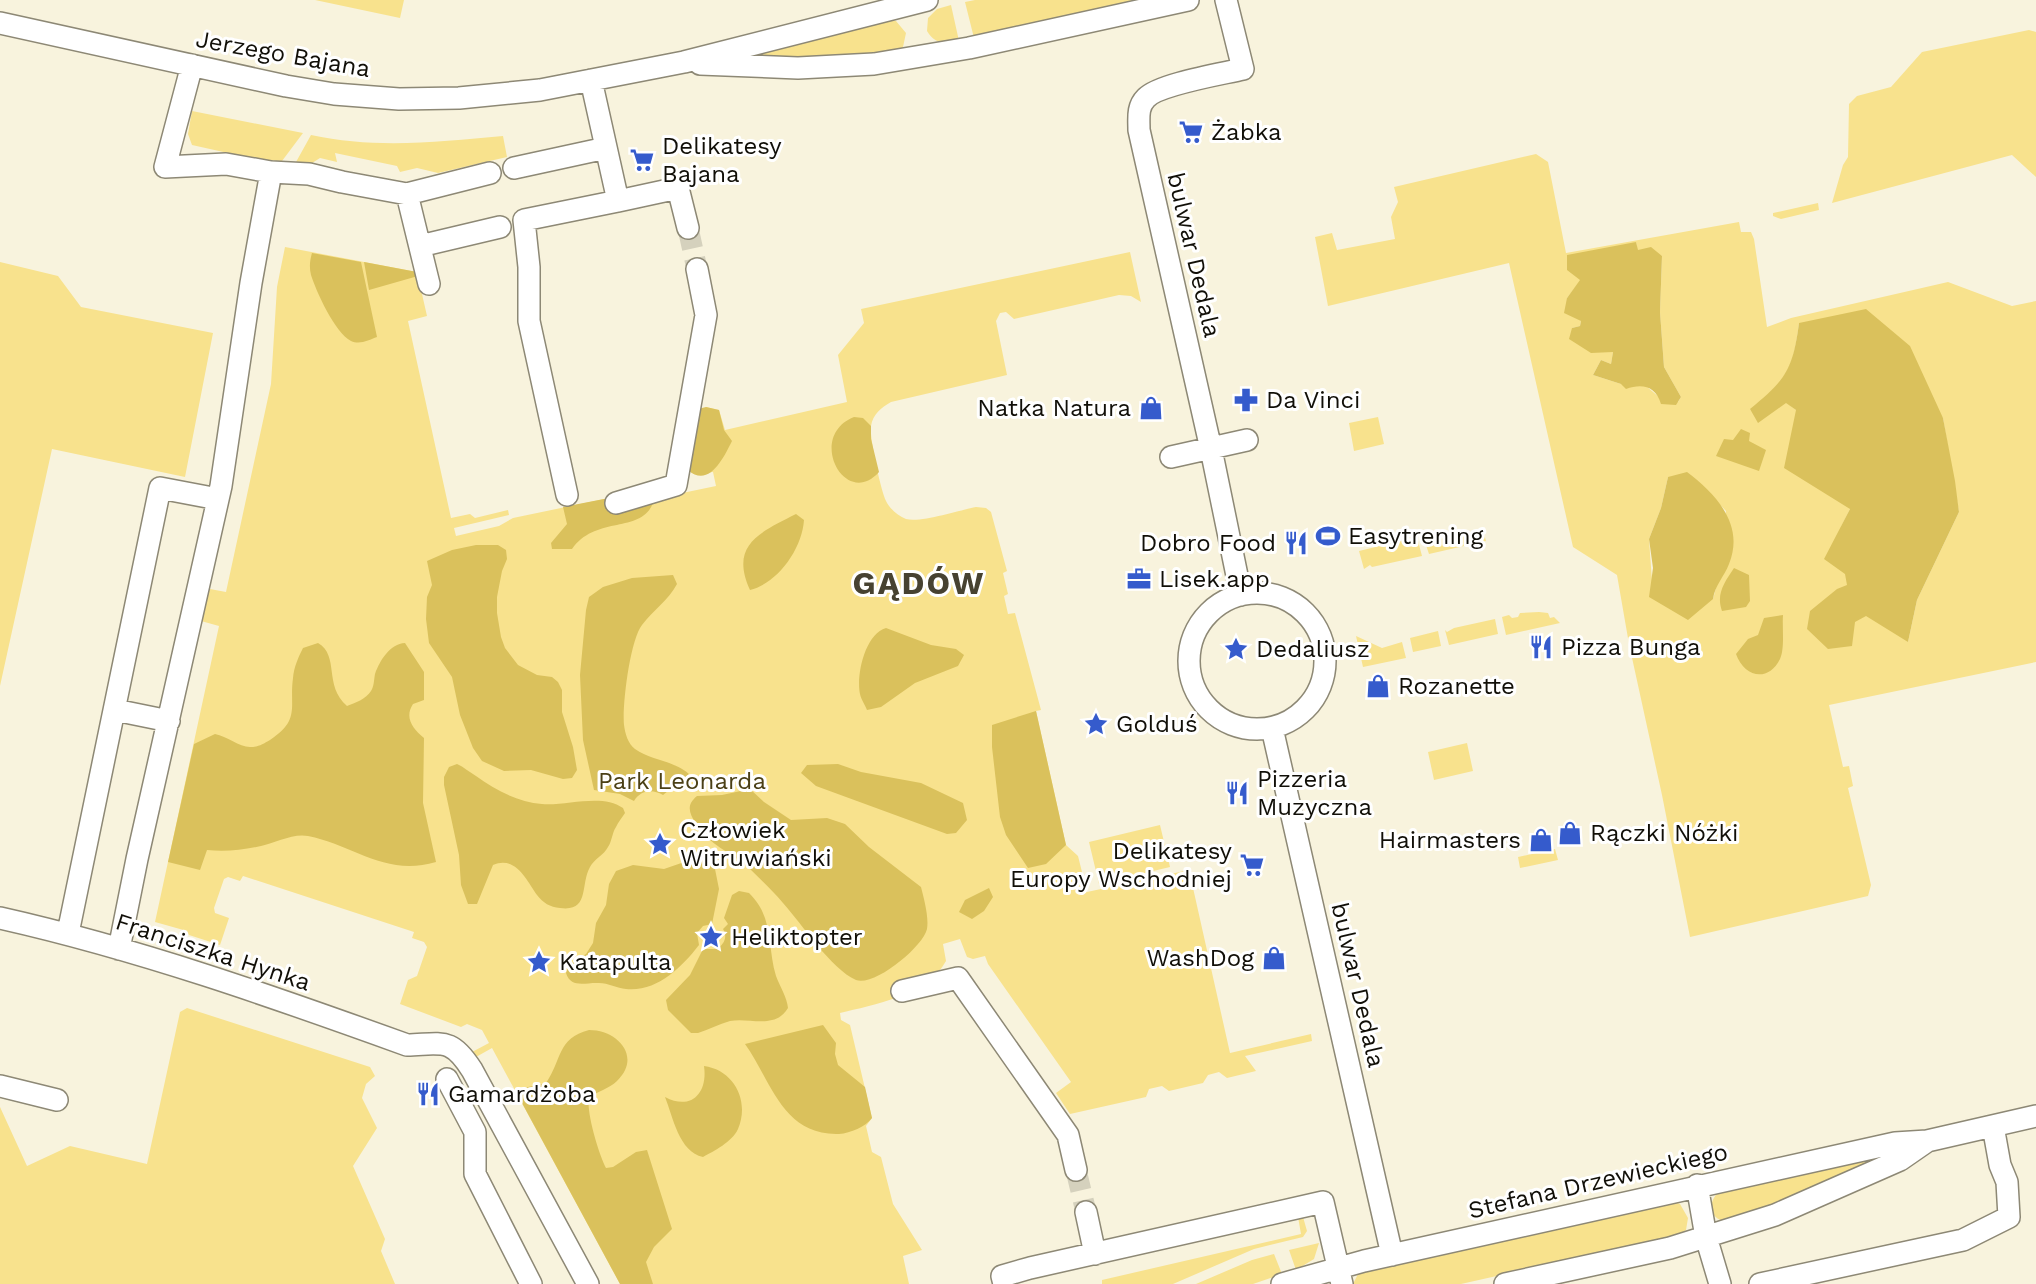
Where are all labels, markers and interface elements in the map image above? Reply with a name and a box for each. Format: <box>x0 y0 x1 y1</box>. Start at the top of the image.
street label: Jerzego Bajana <box>194 25 372 83</box>
supermarket icon: Żabka <box>1177 118 1205 146</box>
place label: Żabka <box>1211 118 1282 146</box>
place label: Delikatesy Bajana <box>662 132 782 188</box>
supermarket icon: Delikatesy Bajana <box>628 146 656 174</box>
street label: bulwar Dedala <box>1161 170 1227 340</box>
pharmacy icon: Da Vinci <box>1232 386 1260 414</box>
place label: Da Vinci <box>1266 386 1360 414</box>
place label: Natka Natura <box>977 394 1131 422</box>
shop icon: Natka Natura <box>1137 394 1165 422</box>
sports icon: Easytrening <box>1314 522 1342 550</box>
place label: Easytrening <box>1348 522 1484 550</box>
place label: Dobro Food <box>1140 529 1276 557</box>
restaurant icon: Dobro Food <box>1282 529 1310 557</box>
district label: GĄDÓW <box>853 564 985 602</box>
office icon: Lisek.app <box>1125 565 1153 593</box>
place label: Lisek.app <box>1159 565 1270 593</box>
restaurant icon: Pizza Bunga <box>1527 633 1555 661</box>
place label: Pizza Bunga <box>1561 633 1701 661</box>
place icon: Dedaliusz <box>1222 635 1250 663</box>
place label: Dedaliusz <box>1256 635 1370 663</box>
shop icon: Rozanette <box>1364 672 1392 700</box>
place label: Rozanette <box>1398 672 1515 700</box>
place icon: Golduś <box>1082 710 1110 738</box>
place label: Golduś <box>1116 710 1198 738</box>
place label: Pizzeria Muzyczna <box>1257 765 1372 821</box>
park label: Park Leonarda <box>598 767 766 795</box>
restaurant icon: Pizzeria Muzyczna <box>1223 779 1251 807</box>
place label: Człowiek Witruwiański <box>680 816 832 872</box>
shop icon: Rączki Nóżki <box>1556 819 1584 847</box>
place label: Rączki Nóżki <box>1590 819 1738 847</box>
place label: Hairmasters <box>1379 826 1521 854</box>
shop icon: Hairmasters <box>1527 826 1555 854</box>
place icon: Człowiek Witruwiański <box>646 830 674 858</box>
place label: Delikatesy Europy Wschodniej <box>1010 837 1233 893</box>
supermarket icon: Delikatesy Europy Wschodniej <box>1238 851 1266 879</box>
street label: bulwar Dedala <box>1325 900 1391 1070</box>
street label: Franciszka Hynka <box>112 907 314 997</box>
place icon: Heliktopter <box>697 923 725 951</box>
place label: Heliktopter <box>731 923 863 951</box>
place label: WashDog <box>1146 944 1254 972</box>
shop icon: WashDog <box>1260 944 1288 972</box>
place icon: Katapulta <box>525 948 553 976</box>
place label: Katapulta <box>559 948 672 976</box>
restaurant icon: Gamardżoba <box>414 1080 442 1108</box>
place label: Gamardżoba <box>448 1080 596 1108</box>
street label: Stefana Drzewieckiego <box>1466 1138 1730 1224</box>

